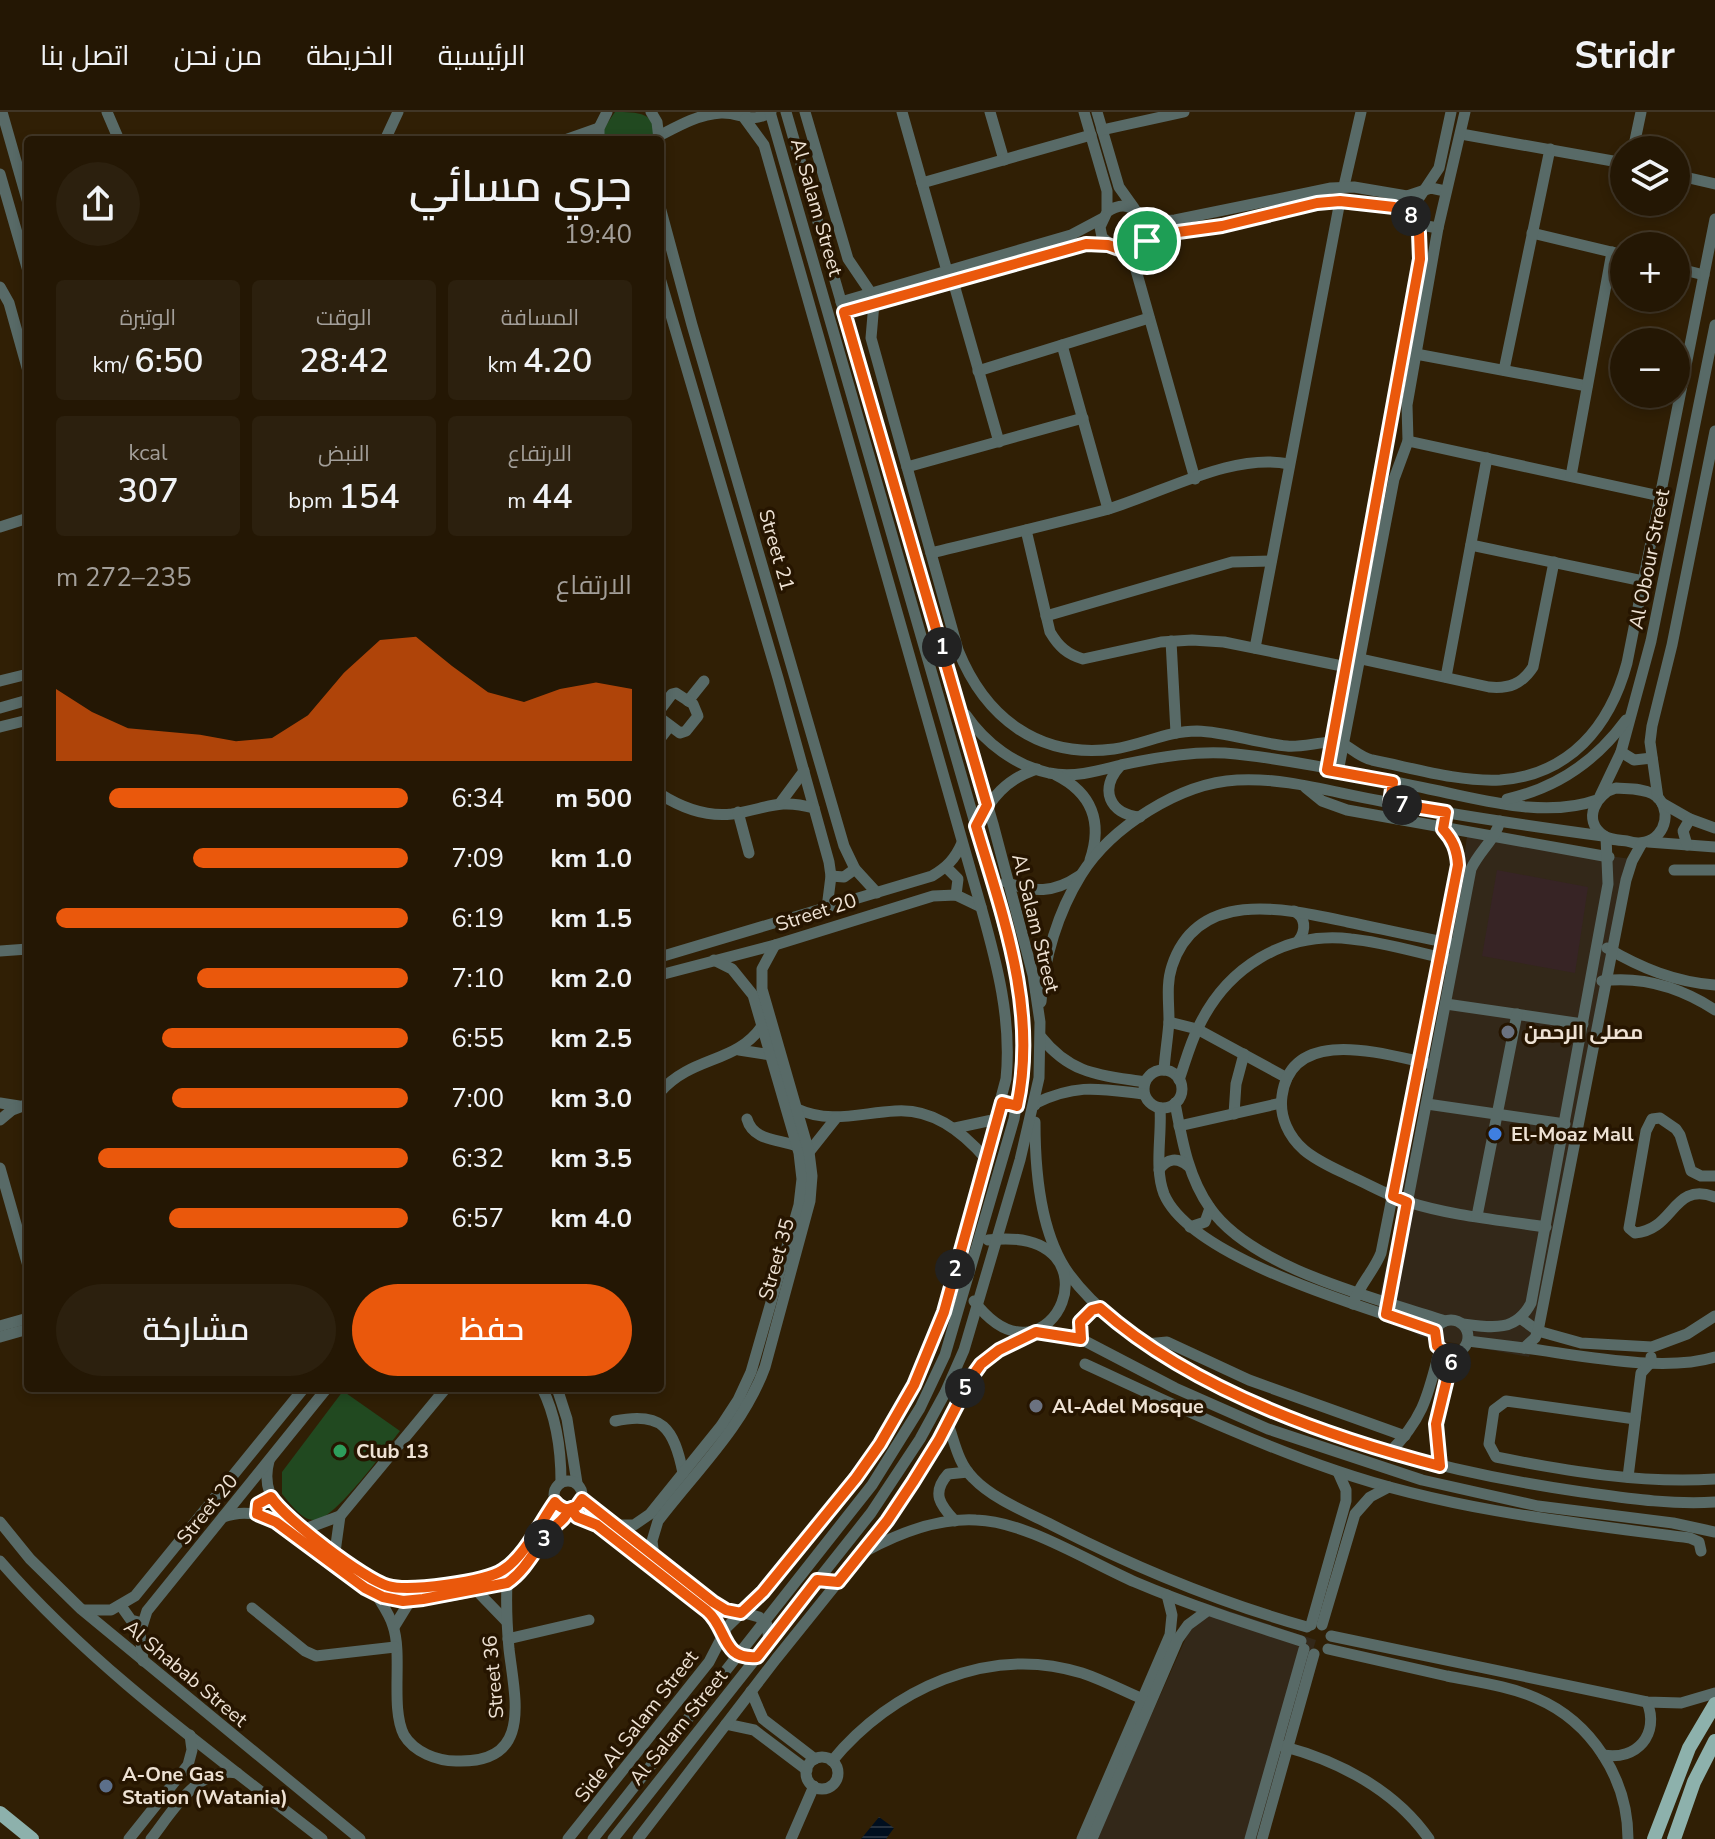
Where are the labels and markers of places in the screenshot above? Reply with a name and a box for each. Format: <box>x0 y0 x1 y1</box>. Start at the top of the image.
pin: 8 <box>1391 196 1431 236</box>
pin <box>1113 207 1181 275</box>
pin: 1 <box>922 627 962 667</box>
pin: 7 <box>1382 785 1422 825</box>
place label: مصلى الرحمن <box>1524 1019 1643 1046</box>
marker: مصلى الرحمن <box>1499 1023 1517 1041</box>
place label: El-Moaz Mall <box>1511 1121 1634 1148</box>
marker: El-Moaz Mall <box>1486 1125 1504 1143</box>
pin: 2 <box>935 1249 975 1289</box>
pin: 6 <box>1431 1343 1471 1383</box>
pin: 5 <box>945 1368 985 1408</box>
place label: Al-Adel Mosque <box>1052 1393 1204 1420</box>
marker: Al-Adel Mosque <box>1027 1397 1045 1415</box>
place label: Club 13 <box>356 1438 429 1465</box>
marker: Club 13 <box>331 1442 349 1460</box>
pin: 3 <box>524 1519 564 1559</box>
place label: A-One Gas Station (Watania) <box>122 1761 288 1811</box>
marker: A-One Gas Station (Watania) <box>97 1777 115 1795</box>

